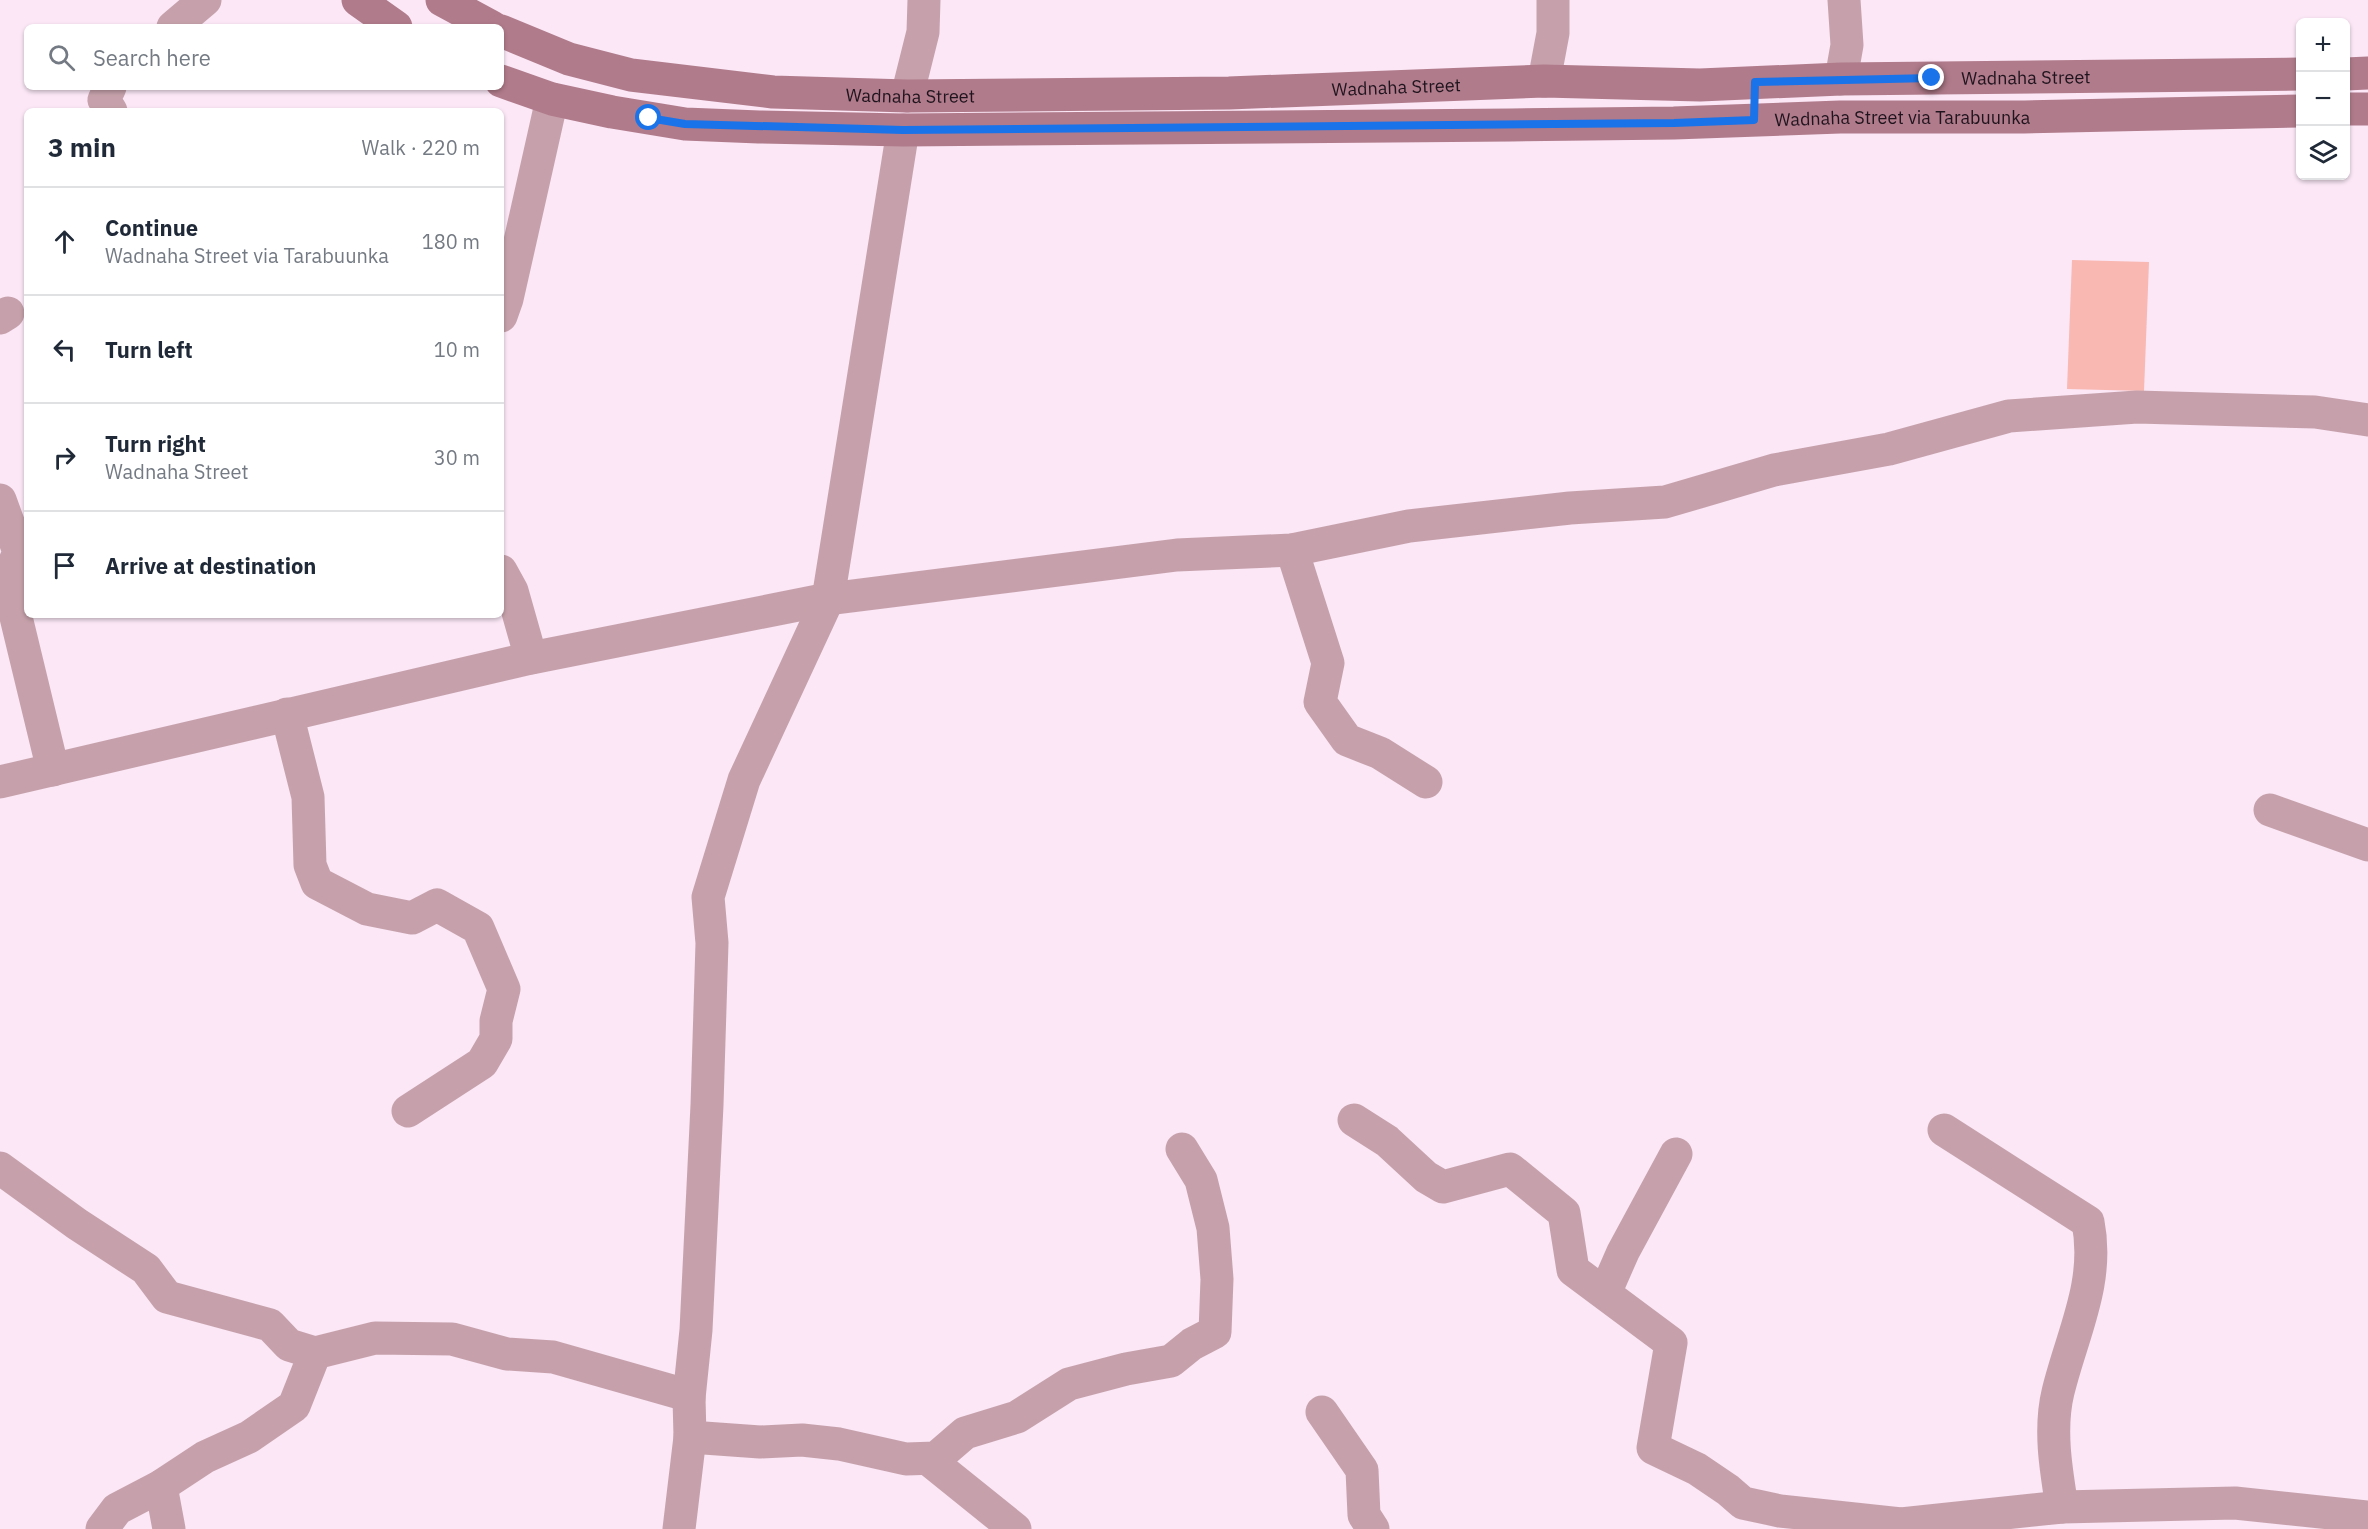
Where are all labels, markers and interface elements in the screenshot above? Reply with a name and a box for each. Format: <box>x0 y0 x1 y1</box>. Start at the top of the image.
map controls <box>2296 18 2350 180</box>
button: + <box>2296 18 2350 72</box>
search box <box>24 24 504 90</box>
icon: search <box>45 41 78 74</box>
text: Search here <box>93 43 211 72</box>
route end <box>1918 64 1944 90</box>
street label: Wadnaha Street <box>1961 65 2091 89</box>
button: − <box>2296 72 2350 126</box>
street label: Wadnaha Street <box>1331 73 1461 101</box>
street label: Wadnaha Street <box>845 83 975 108</box>
route start <box>635 104 661 130</box>
street label: Wadnaha Street via Tarabuunka <box>1774 105 2031 131</box>
button: layers <box>2296 126 2350 180</box>
text: 3 min <box>48 130 116 164</box>
text: Walk · 220 m <box>362 134 480 161</box>
text: Continue <box>105 213 198 242</box>
icon: ahead <box>48 225 81 258</box>
text: 180 m <box>422 228 480 255</box>
text: Wadnaha Street via Tarabuunka <box>105 242 389 269</box>
icon: left <box>48 333 81 366</box>
text: Turn left <box>105 335 193 364</box>
text: 10 m <box>434 336 480 363</box>
text: Turn right <box>105 429 206 458</box>
icon: right <box>48 441 81 474</box>
text: 30 m <box>434 444 480 471</box>
text: Wadnaha Street <box>105 458 249 485</box>
icon: arrive <box>48 549 81 582</box>
text: Arrive at destination <box>105 551 316 580</box>

